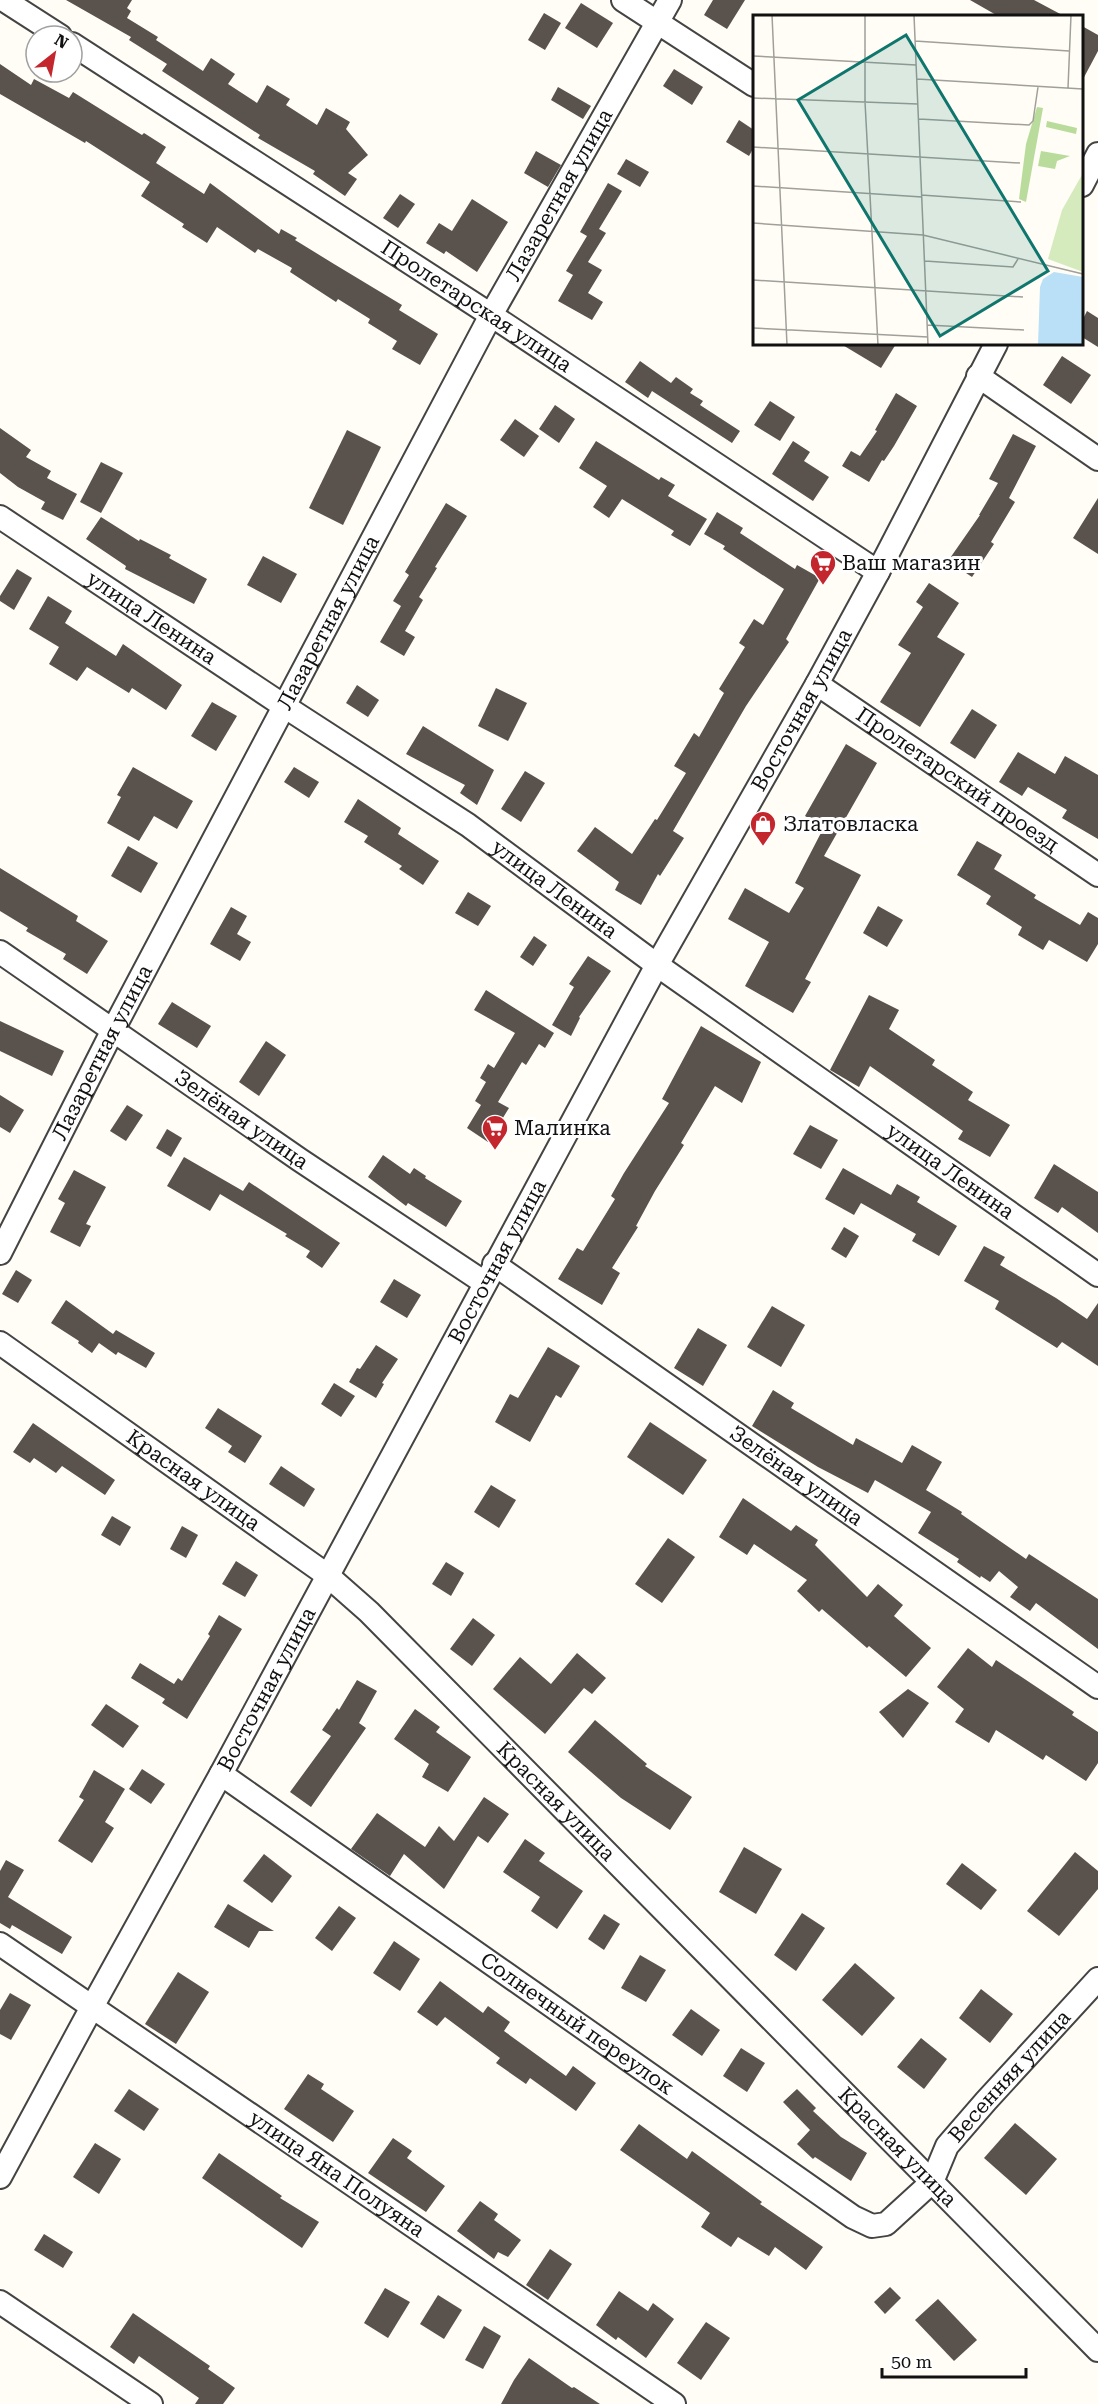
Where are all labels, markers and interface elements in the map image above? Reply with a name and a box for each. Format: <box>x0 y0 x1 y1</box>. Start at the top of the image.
inset map <box>753 15 1083 345</box>
north arrow <box>24 24 84 84</box>
text: N <box>51 30 72 53</box>
street label: Лазаретная улица <box>501 104 618 285</box>
street label: Пролетарская улица <box>377 235 577 378</box>
street label: Лазаретная улица <box>273 531 385 714</box>
supermarket icon: Ваш магазин <box>808 548 838 586</box>
place label: Ваш магазин <box>842 551 981 575</box>
street label: улица Ленина <box>82 566 221 670</box>
street label: Восточная улица <box>747 624 857 795</box>
street label: Пролетарский проезд <box>852 702 1063 857</box>
shop icon: Златовласка <box>748 809 778 847</box>
place label: Златовласка <box>783 812 919 836</box>
street label: улица Ленина <box>487 835 623 944</box>
street label: Лазаретная улица <box>47 960 157 1144</box>
street label: Зелёная улица <box>170 1065 313 1174</box>
supermarket icon: Малинка <box>480 1113 510 1151</box>
place label: Малинка <box>514 1116 611 1140</box>
street label: улица Ленина <box>882 1118 1019 1225</box>
street label: Восточная улица <box>443 1175 551 1347</box>
street label: Зелёная улица <box>725 1421 868 1531</box>
street label: Красная улица <box>122 1425 265 1536</box>
street label: Восточная улица <box>213 1603 321 1775</box>
street label: Красная улица <box>492 1737 620 1866</box>
street label: Солнечный переулок <box>476 1948 679 2100</box>
street label: Весенняя улица <box>944 2005 1076 2147</box>
street label: Красная улица <box>833 2082 962 2212</box>
street label: улица Яна Полуяна <box>245 2106 430 2243</box>
scale bar <box>882 2341 1026 2379</box>
text: 50 m <box>891 2351 932 2372</box>

